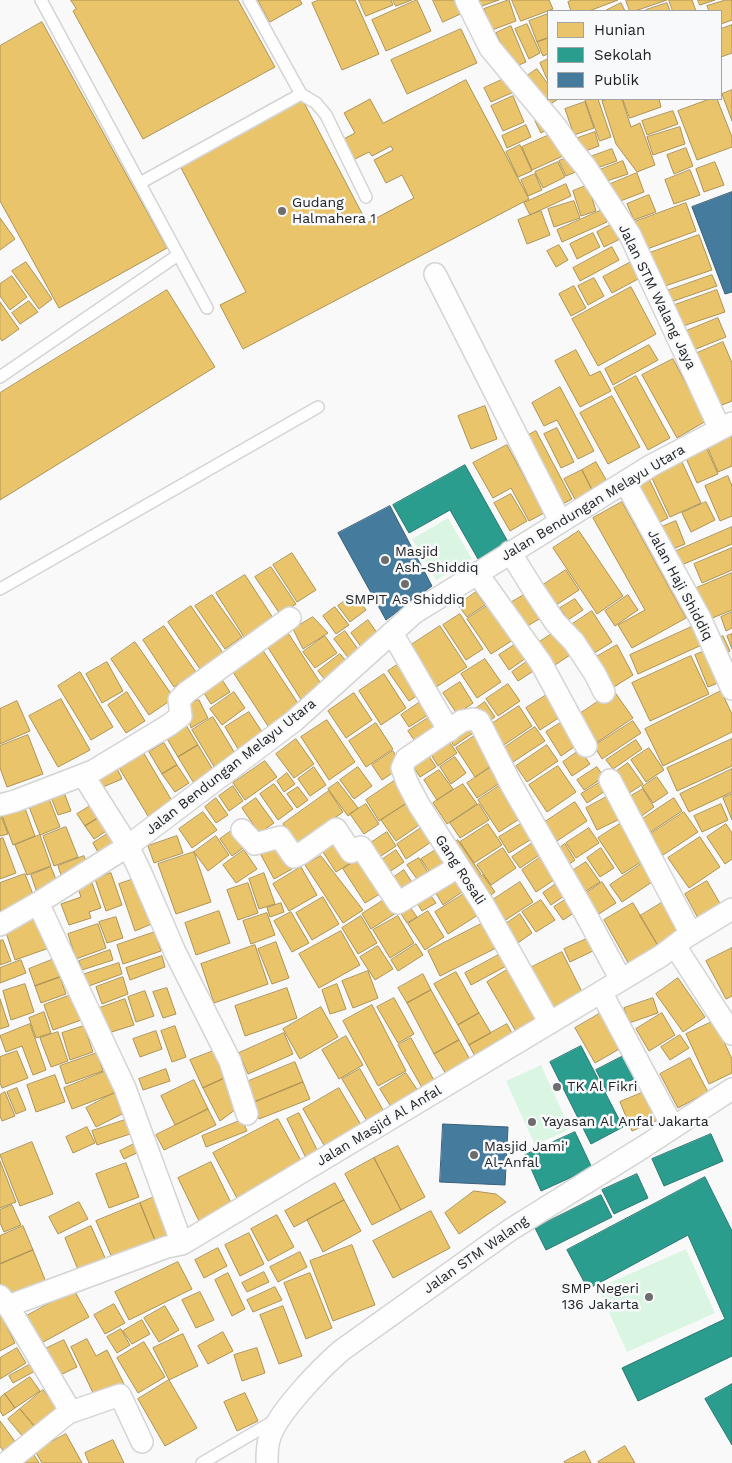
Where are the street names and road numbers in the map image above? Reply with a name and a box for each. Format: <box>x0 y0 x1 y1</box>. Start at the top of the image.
street label: Jalan STM Walang Jaya <box>615 222 699 372</box>
street label: Jalan Bendungan Melayu Utara <box>498 441 688 565</box>
street label: Jalan Haji Shiddiq <box>644 527 716 643</box>
street label: Jalan Bendungan Melayu Utara <box>142 695 320 839</box>
street label: Gang Rosali <box>431 832 489 908</box>
street label: Jalan Masjid Al Anfal <box>313 1082 445 1170</box>
street label: Jalan STM Walang <box>420 1213 532 1297</box>

